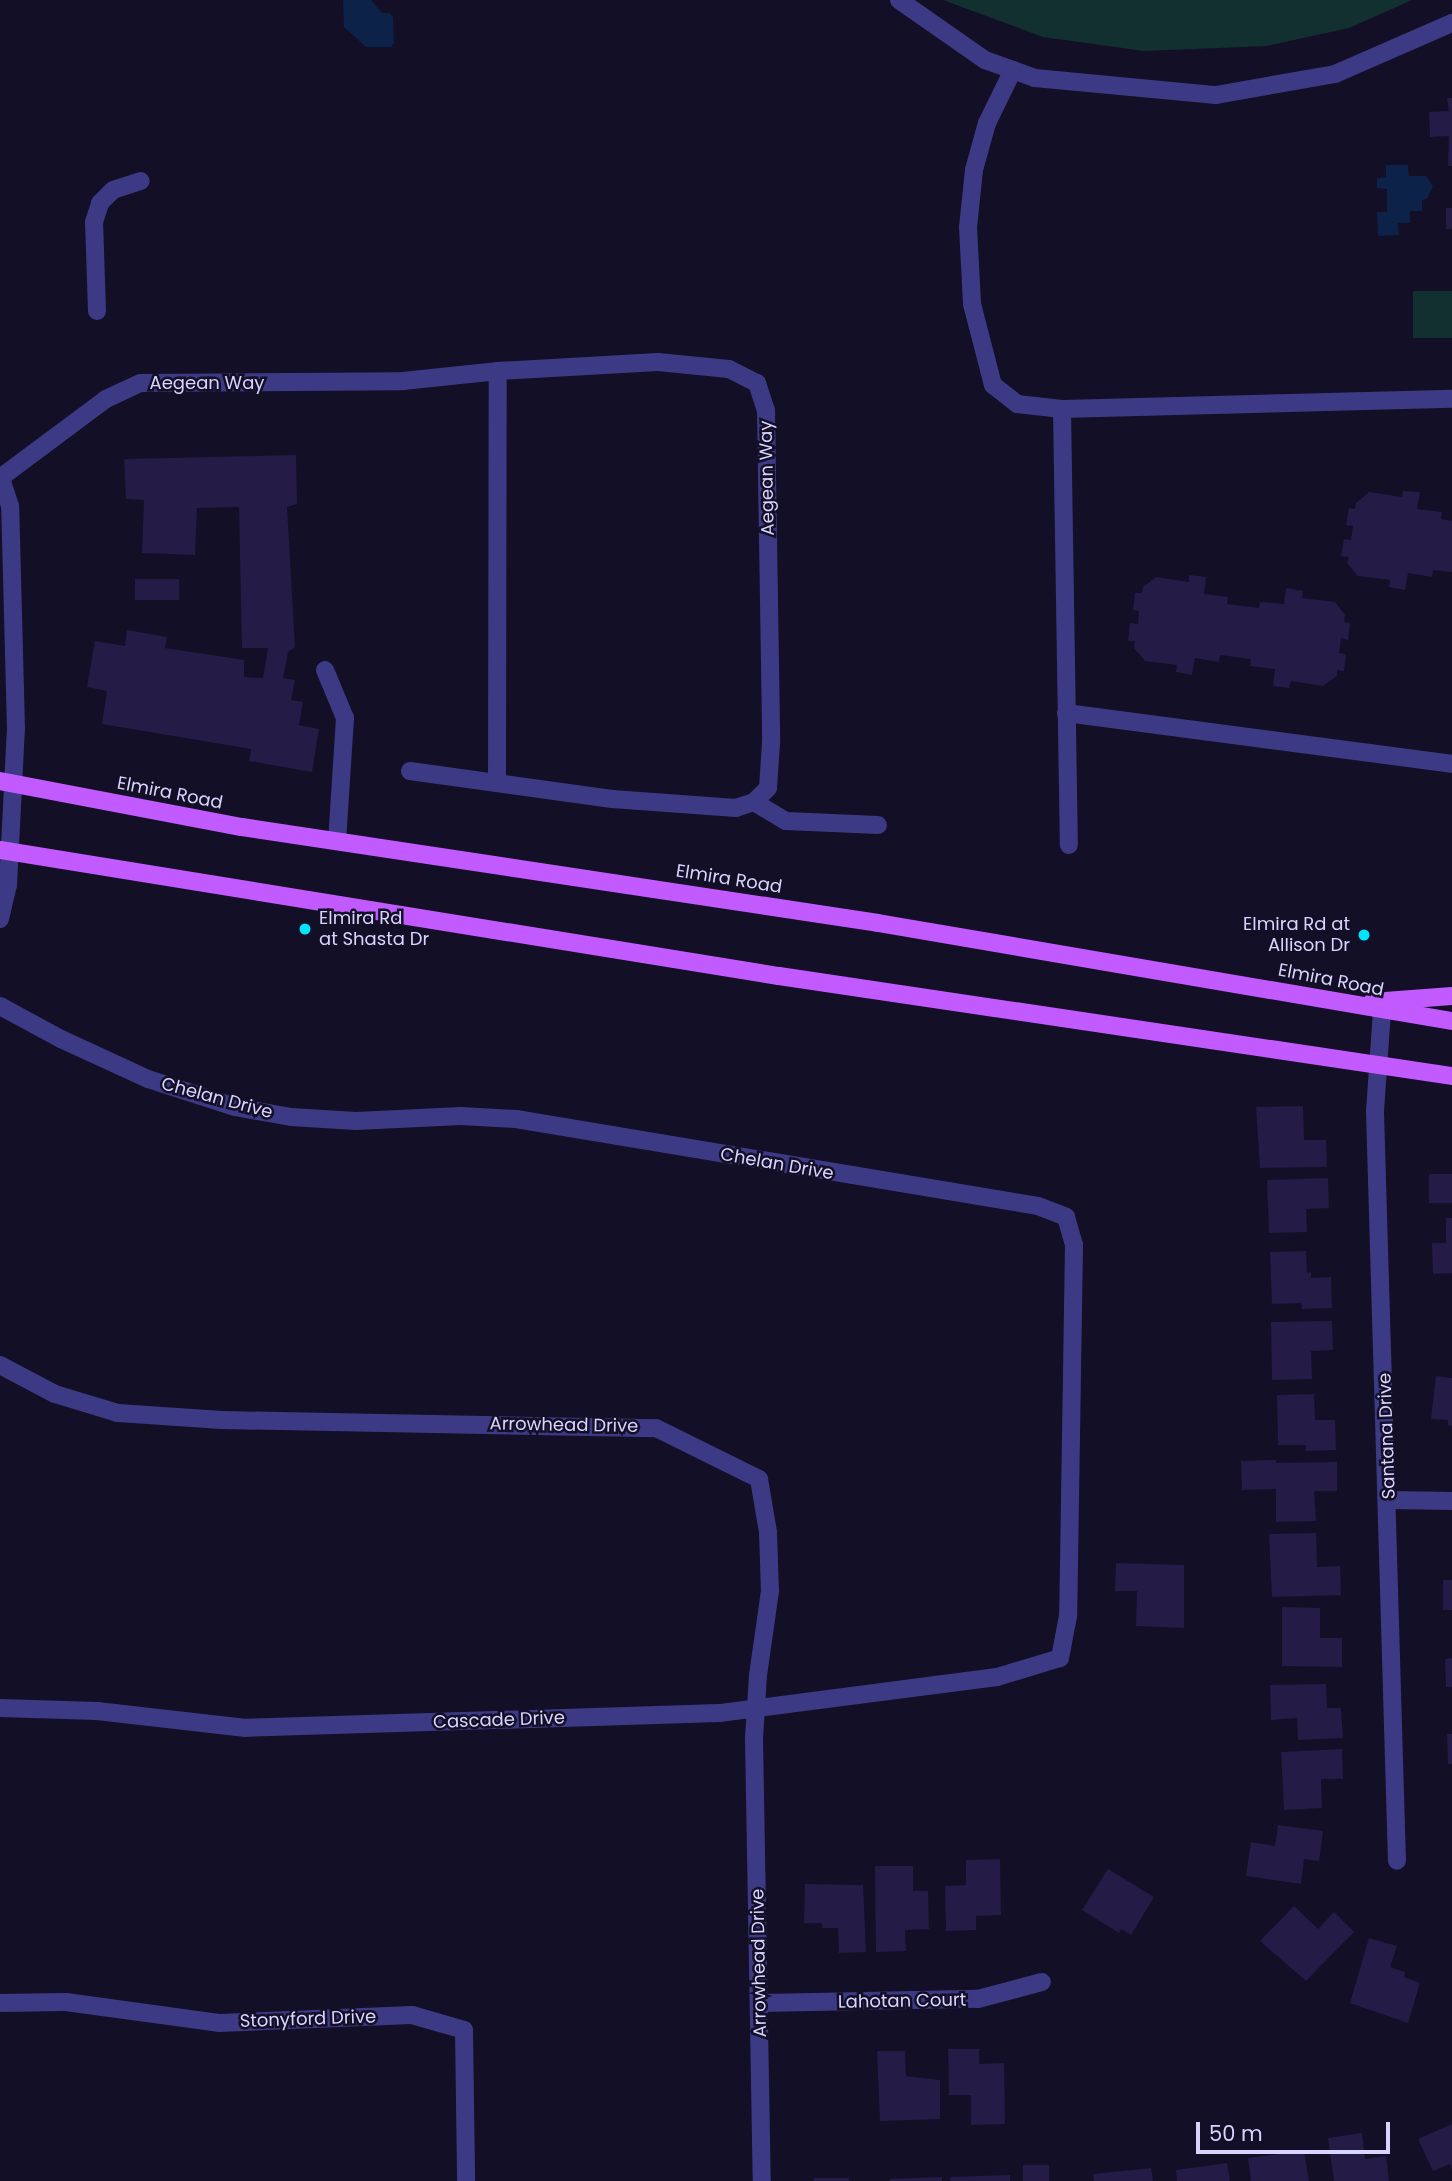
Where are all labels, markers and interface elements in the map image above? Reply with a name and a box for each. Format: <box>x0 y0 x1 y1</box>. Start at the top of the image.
street label: Aegean Way <box>150 372 264 394</box>
street label: Aegean Way <box>755 420 779 536</box>
street label: Elmira Road <box>115 772 225 814</box>
street label: Elmira Road <box>674 860 784 898</box>
place label: Elmira Rd at Shasta Dr <box>319 908 429 950</box>
place label: Elmira Rd at Allison Dr <box>1243 914 1350 956</box>
marker: Elmira Rd at Shasta Dr <box>297 921 313 937</box>
marker: Elmira Rd at Allison Dr <box>1356 927 1372 943</box>
street label: Elmira Road <box>1276 959 1386 1001</box>
street label: Chelan Drive <box>159 1073 275 1123</box>
street label: Chelan Drive <box>719 1143 835 1185</box>
street label: Santana Drive <box>1374 1372 1400 1500</box>
street label: Arrowhead Drive <box>489 1413 639 1437</box>
street label: Cascade Drive <box>433 1707 565 1733</box>
street label: Arrowhead Drive <box>747 1888 771 2038</box>
street label: Lahotan Court <box>838 1989 966 2013</box>
street label: Stonyford Drive <box>239 2006 377 2032</box>
scale bar <box>1200 2108 1394 2152</box>
text: 50 m <box>1209 2119 1263 2148</box>

